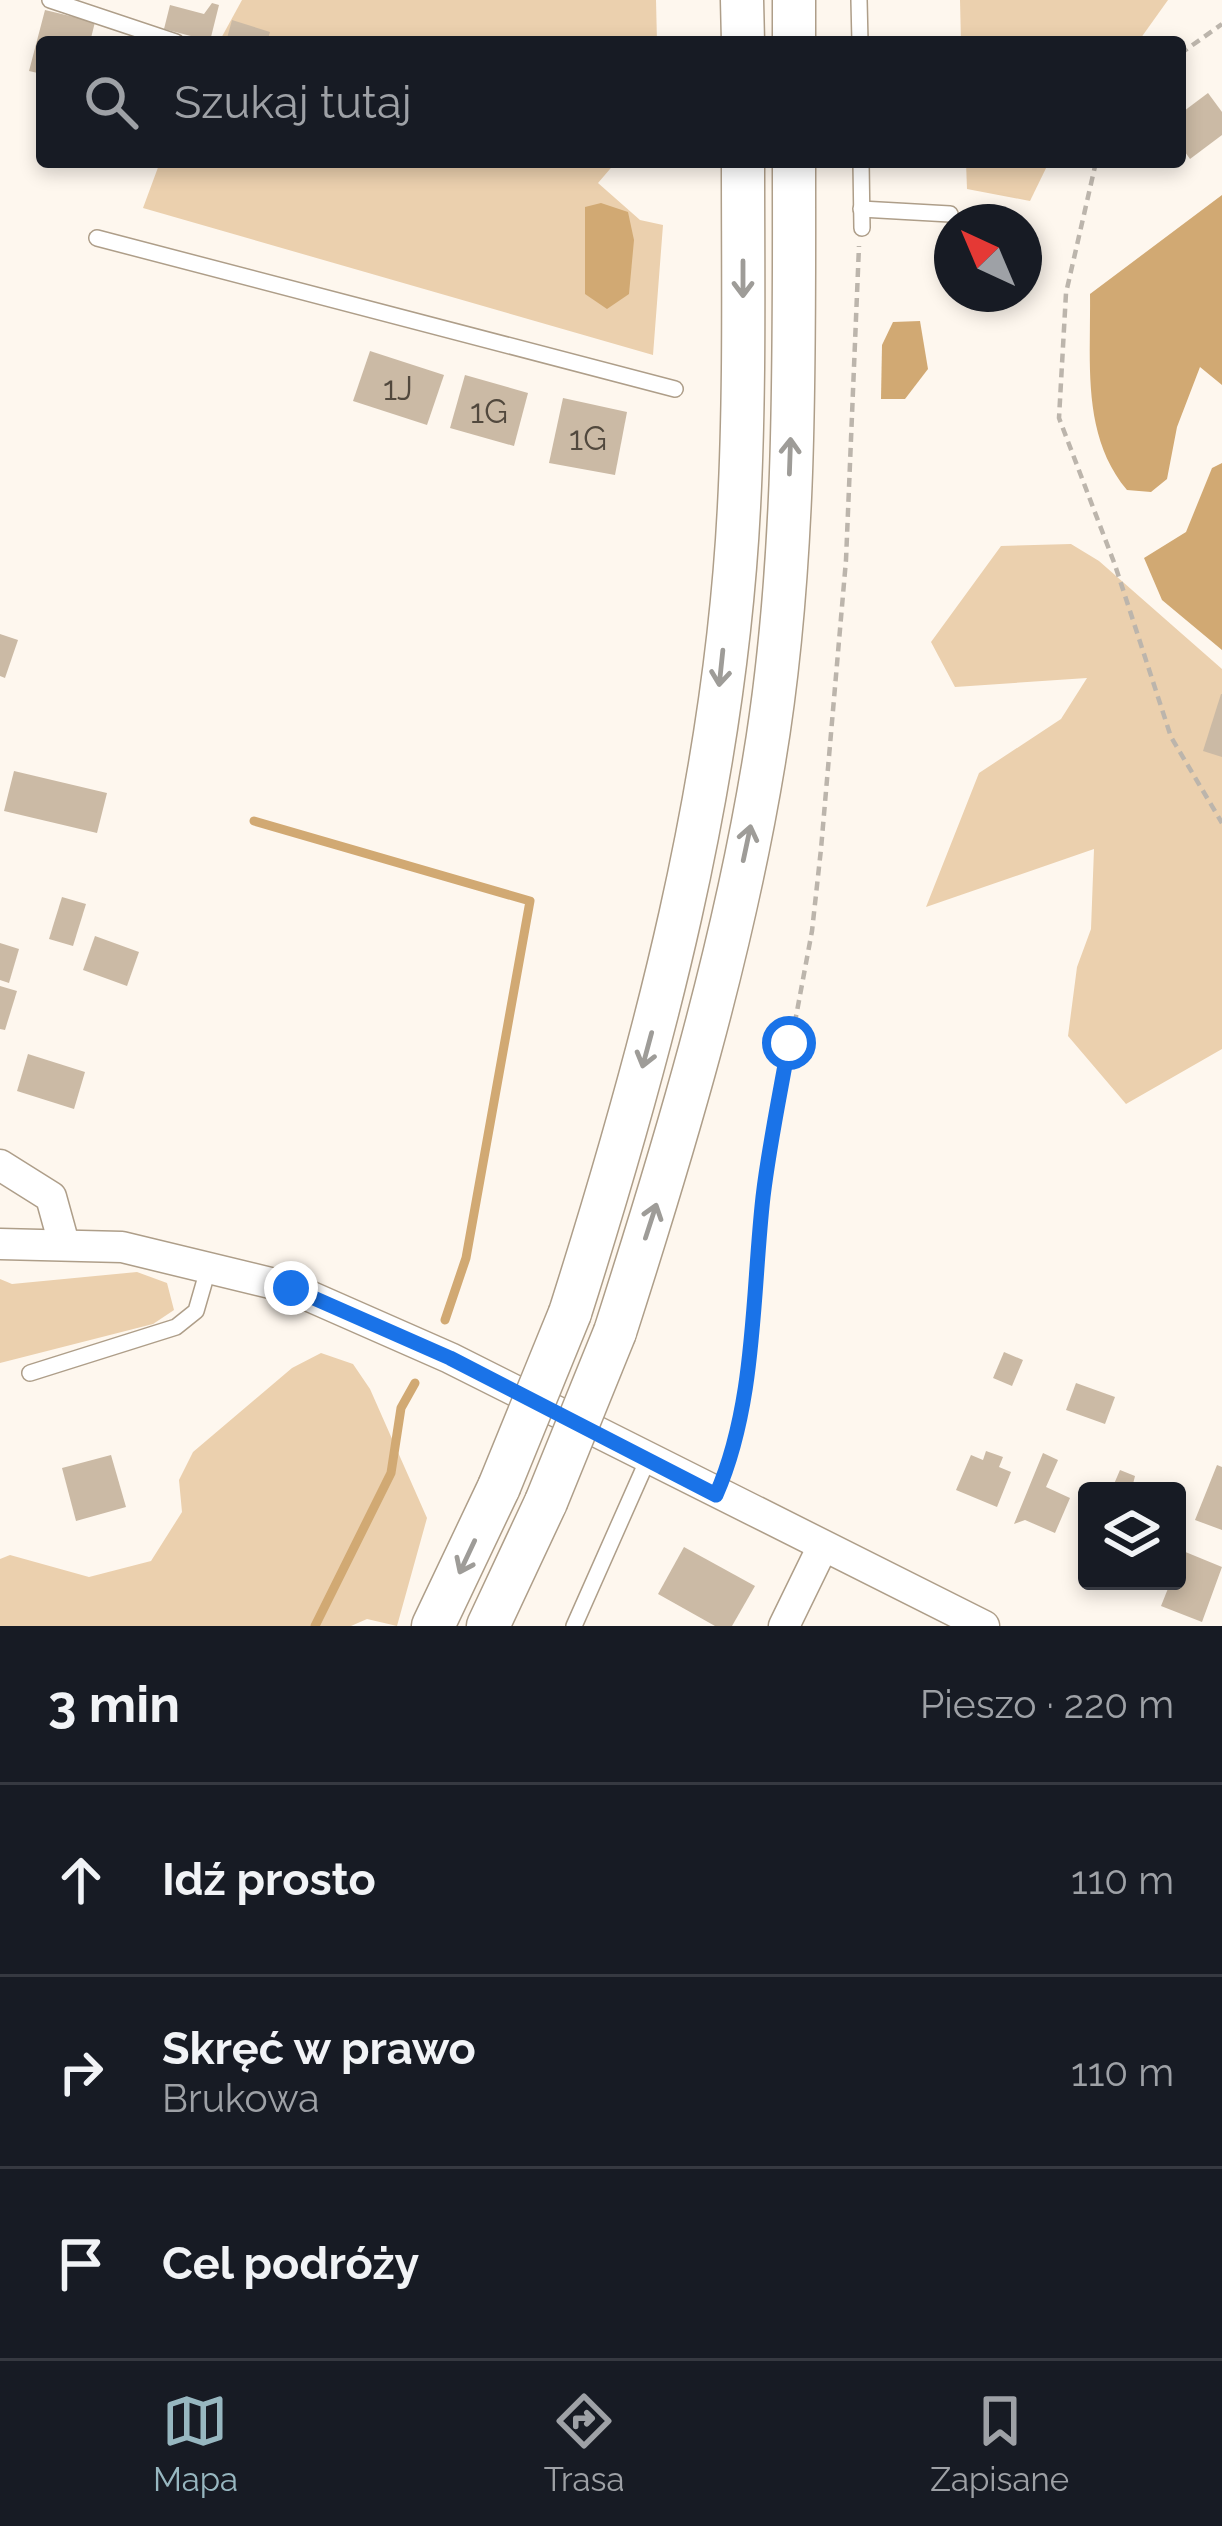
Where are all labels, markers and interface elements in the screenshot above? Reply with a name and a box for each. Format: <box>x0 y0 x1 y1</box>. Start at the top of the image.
search box <box>36 36 1186 168</box>
icon: search <box>78 69 144 135</box>
text: Szukaj tutaj <box>174 76 412 129</box>
north arrow <box>934 204 1042 312</box>
one-way arrow <box>732 259 754 298</box>
house number: 1J <box>383 369 413 408</box>
house number: 1G <box>470 392 508 431</box>
house number: 1G <box>569 419 607 458</box>
one-way arrow <box>779 437 802 476</box>
one-way arrow <box>710 648 732 687</box>
one-way arrow <box>737 824 759 863</box>
route start <box>762 1016 816 1070</box>
one-way arrow <box>635 1031 657 1069</box>
one-way arrow <box>641 1202 663 1240</box>
route end <box>264 1261 318 1315</box>
map controls <box>1078 1482 1186 1590</box>
button: layers <box>1078 1482 1186 1590</box>
one-way arrow <box>455 1538 477 1574</box>
text: 3 min <box>48 1674 180 1734</box>
text: Pieszo · 220 m <box>920 1681 1174 1727</box>
icon: ahead <box>48 1847 114 1913</box>
text: Idź prosto <box>162 1853 376 1906</box>
text: 110 m <box>1071 1857 1174 1903</box>
text: Skręć w prawo <box>162 2022 476 2075</box>
icon: right <box>48 2039 114 2105</box>
text: 110 m <box>1071 2049 1174 2095</box>
text: Brukowa <box>162 2075 319 2121</box>
icon: arrive <box>48 2231 114 2297</box>
text: Cel podróży <box>162 2237 419 2290</box>
tab: Mapa <box>153 2388 238 2499</box>
tab: Trasa <box>544 2388 624 2499</box>
tab: Zapisane <box>930 2388 1069 2499</box>

